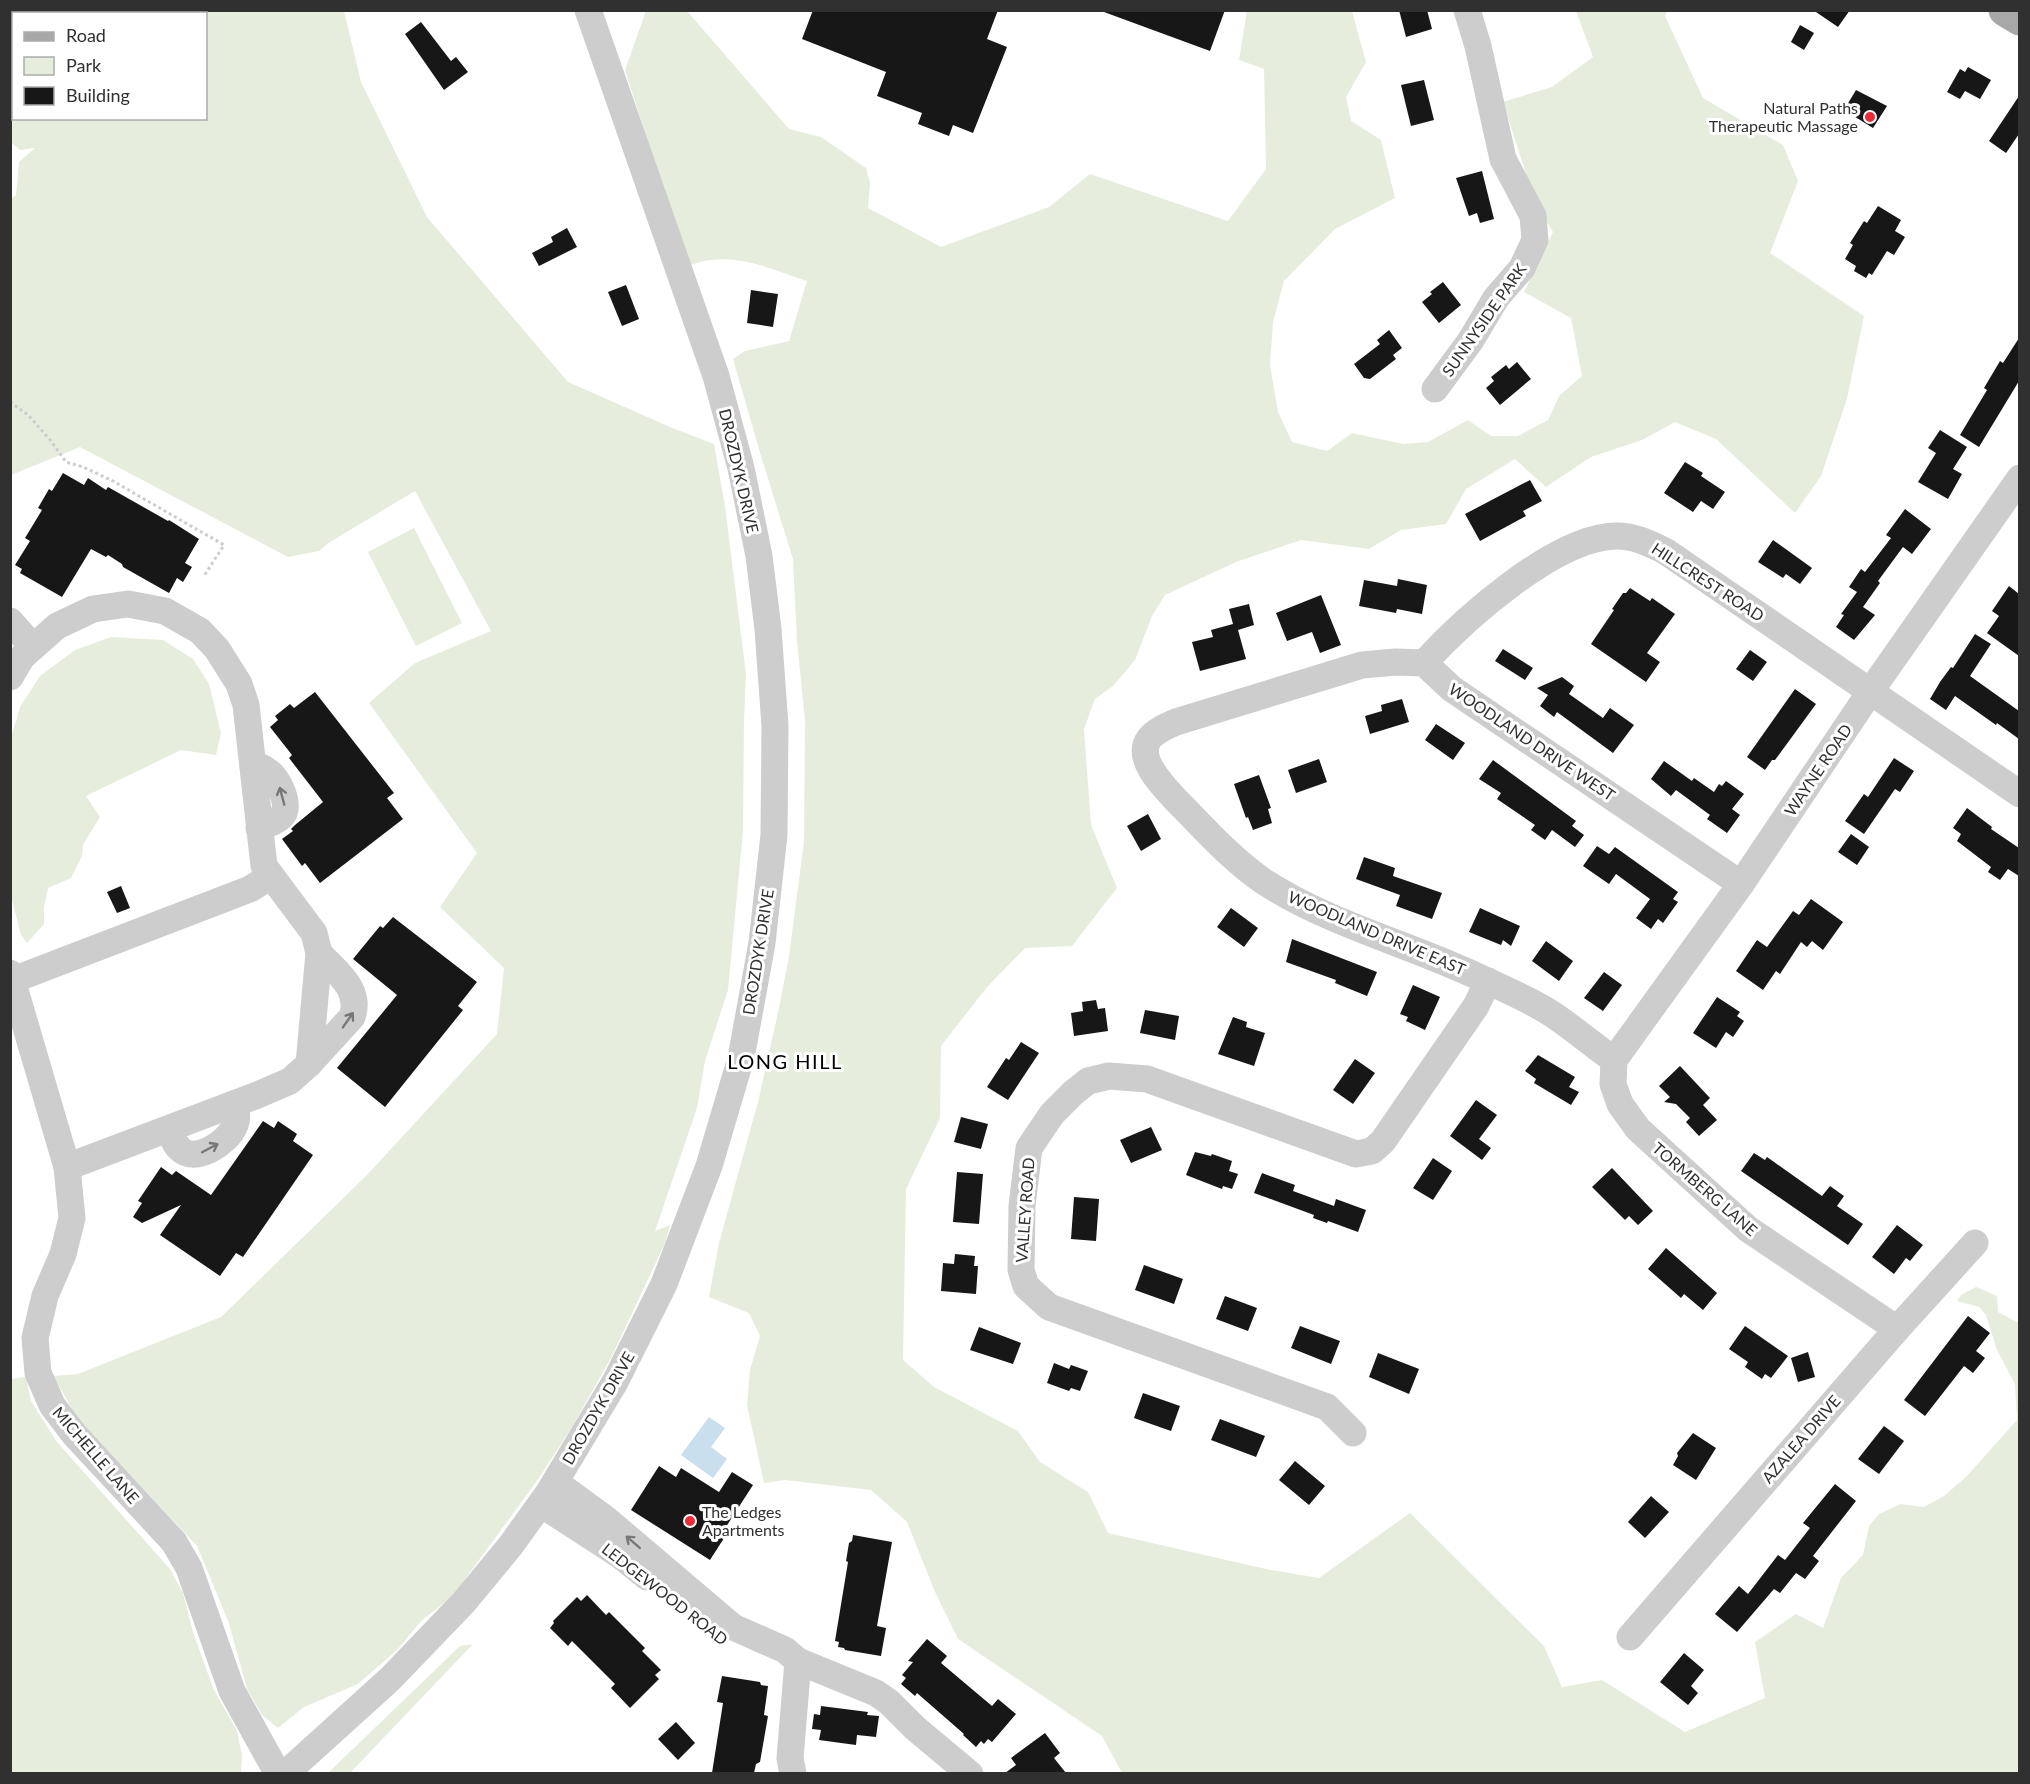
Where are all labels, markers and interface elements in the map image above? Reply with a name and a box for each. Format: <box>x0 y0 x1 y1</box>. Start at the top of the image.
legend <box>12 12 207 120</box>
text: Road <box>66 24 106 46</box>
text: Park <box>66 54 102 76</box>
text: Building <box>66 84 130 106</box>
place label: Natural Paths Therapeutic Massage <box>1709 98 1858 135</box>
marker: Natural Paths Therapeutic Massage <box>1863 110 1877 124</box>
street label: SUNNYSIDE PARK <box>1438 259 1530 380</box>
street label: DROZDYK DRIVE <box>716 407 763 535</box>
street label: HILLCREST ROAD <box>1649 538 1768 625</box>
street label: WOODLAND DRIVE WEST <box>1446 679 1619 805</box>
street label: WAYNE ROAD <box>1780 720 1855 819</box>
one-way arrow <box>276 787 287 806</box>
street label: WOODLAND DRIVE EAST <box>1286 887 1469 979</box>
street label: DROZDYK DRIVE <box>738 888 777 1016</box>
one-way arrow <box>342 1013 354 1029</box>
district label: LONG HILL <box>727 1049 843 1073</box>
street label: TORMBERG LANE <box>1649 1138 1762 1239</box>
one-way arrow <box>201 1142 218 1154</box>
street label: VALLEY ROAD <box>1011 1157 1038 1263</box>
street label: DROZDYK DRIVE <box>558 1348 638 1468</box>
street label: AZALEA DRIVE <box>1757 1391 1844 1486</box>
street label: MICHELLE LANE <box>49 1402 143 1507</box>
place label: The Ledges Apartments <box>702 1502 784 1539</box>
marker: The Ledges Apartments <box>683 1514 697 1528</box>
one-way arrow <box>626 1535 641 1549</box>
street label: LEDGEWOOD ROAD <box>599 1539 732 1649</box>

